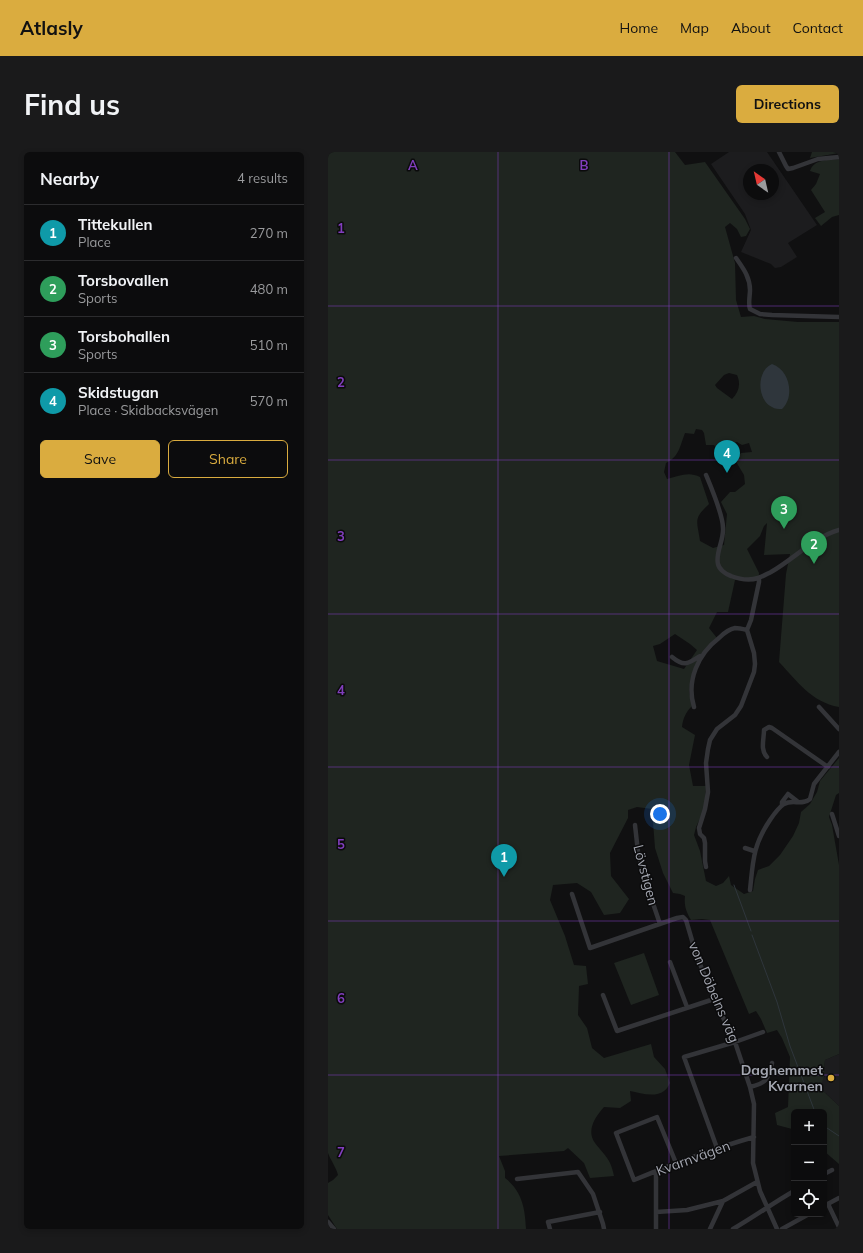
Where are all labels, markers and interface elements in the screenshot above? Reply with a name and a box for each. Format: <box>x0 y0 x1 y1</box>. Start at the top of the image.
text: Atlasly <box>20 16 83 40</box>
text: Home <box>619 19 658 37</box>
text: Map <box>680 19 709 37</box>
text: About <box>731 19 771 37</box>
text: Contact <box>793 19 843 37</box>
button: Directions <box>736 85 839 123</box>
text: Find us <box>24 87 120 122</box>
text: A <box>408 157 418 173</box>
text: B <box>580 157 589 173</box>
north arrow <box>743 164 779 200</box>
text: Nearby <box>40 168 99 189</box>
text: 4 results <box>237 170 288 186</box>
text: Tittekullen <box>78 215 153 234</box>
text: 1 <box>337 220 345 236</box>
text: 1 <box>49 225 57 241</box>
text: 270 m <box>250 225 288 241</box>
text: Place <box>78 234 111 250</box>
text: Torsbovallen <box>78 271 169 290</box>
text: 2 <box>49 281 57 297</box>
text: 480 m <box>250 281 288 297</box>
text: Sports <box>78 290 117 306</box>
text: Torsbohallen <box>78 327 170 346</box>
text: 3 <box>49 337 57 353</box>
text: 510 m <box>250 337 288 353</box>
text: Sports <box>78 346 117 362</box>
text: 2 <box>337 374 345 390</box>
text: Skidstugan <box>78 383 159 402</box>
text: 4 <box>49 393 57 409</box>
text: 570 m <box>250 393 288 409</box>
text: Place · Skidbacksvägen <box>78 402 218 418</box>
button: Save <box>40 440 160 478</box>
button: Share <box>168 440 288 478</box>
pin: 4 <box>714 440 740 473</box>
pin: 3 <box>771 496 797 529</box>
text: 3 <box>337 528 345 544</box>
pin: 2 <box>801 531 827 564</box>
text: 4 <box>337 682 345 698</box>
your location <box>650 804 670 824</box>
text: 5 <box>337 836 345 852</box>
street label: Lövstigen <box>629 843 663 907</box>
pin: 1 <box>491 844 517 877</box>
street label: von Döbelns väg <box>685 939 743 1045</box>
text: 6 <box>337 990 345 1006</box>
place label: Daghemmet Kvarnen <box>741 1061 824 1095</box>
marker: Daghemmet Kvarnen <box>826 1073 836 1083</box>
map controls <box>791 1109 827 1217</box>
button: + <box>791 1109 827 1145</box>
street label: Kvarnvägen <box>654 1136 732 1180</box>
text: 7 <box>337 1144 345 1160</box>
button: − <box>791 1145 827 1181</box>
button: locate <box>791 1181 827 1217</box>

